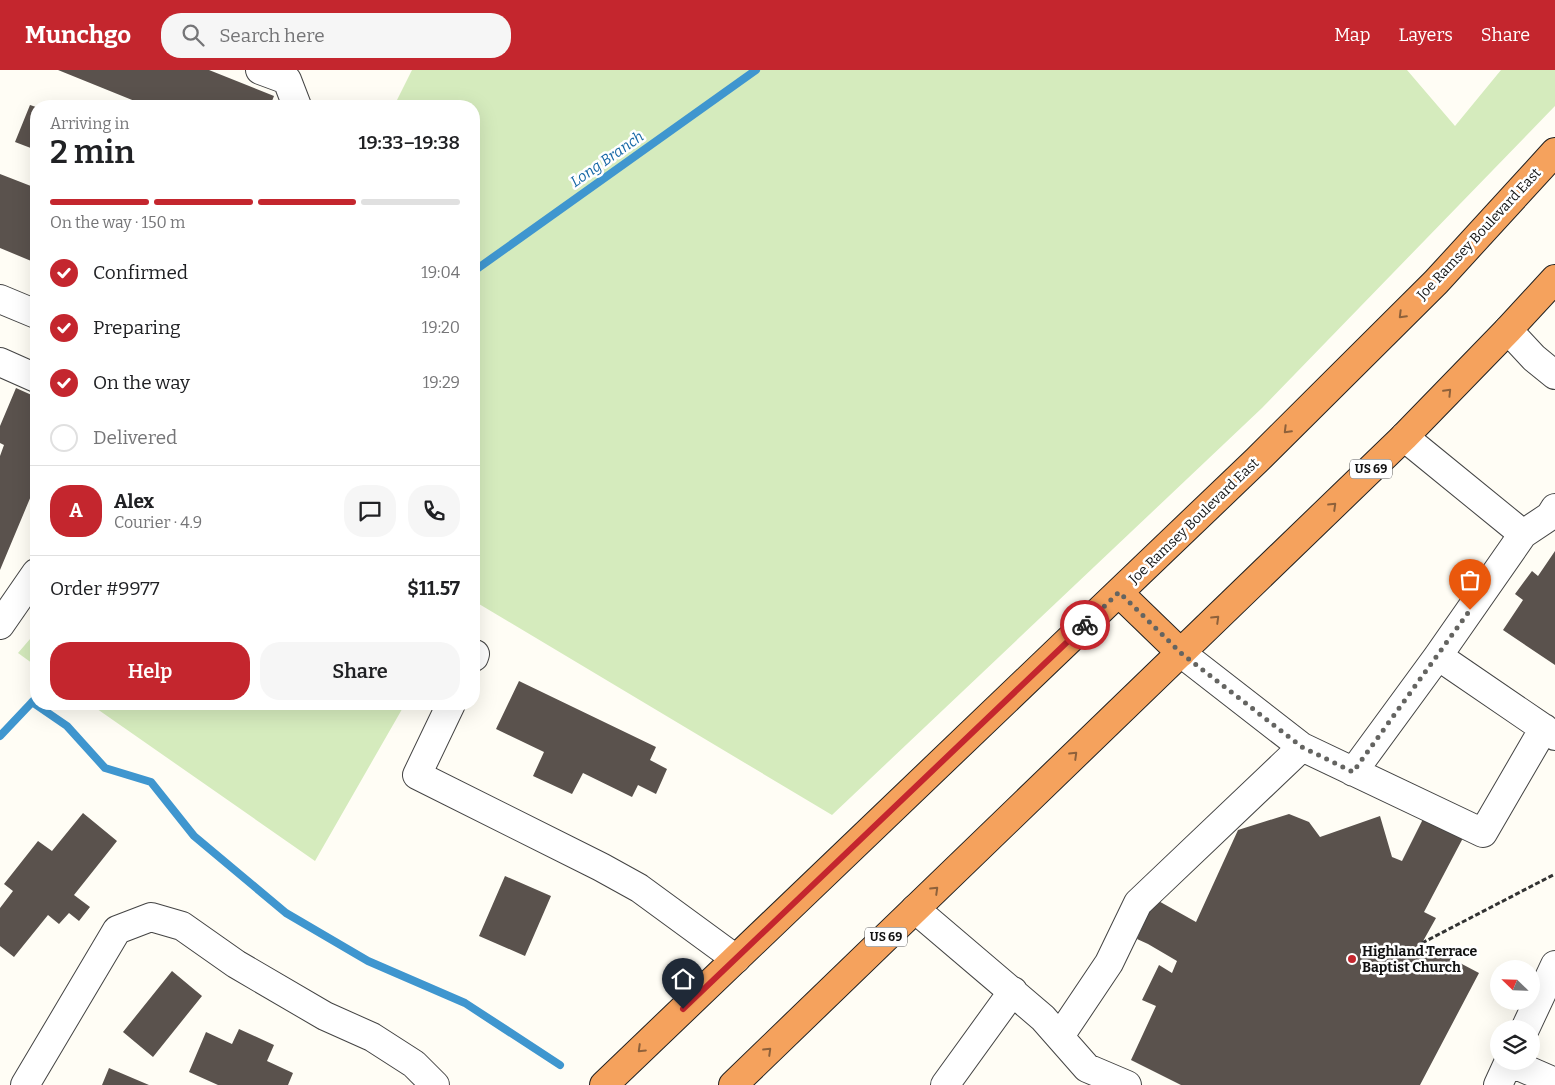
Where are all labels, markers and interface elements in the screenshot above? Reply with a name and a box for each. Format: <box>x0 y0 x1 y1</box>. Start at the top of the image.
search box <box>161 13 511 58</box>
text: Munchgo <box>25 21 131 49</box>
icon: search <box>179 21 207 49</box>
text: Search here <box>219 24 325 47</box>
text: Map <box>1334 24 1370 46</box>
text: Layers <box>1398 24 1453 46</box>
text: Share <box>1481 24 1530 46</box>
text: Arriving in <box>50 114 129 133</box>
water label: Long Branch <box>567 127 647 191</box>
text: 19:33–19:38 <box>358 131 460 154</box>
text: 2 min <box>50 133 135 171</box>
street label: Joe Ramsey Boulevard East <box>1413 165 1544 304</box>
text: On the way · 150 m <box>50 213 185 232</box>
icon: check <box>50 259 78 287</box>
text: Confirmed <box>93 261 188 284</box>
text: 19:04 <box>421 263 460 282</box>
one-way arrow <box>1399 309 1408 318</box>
icon: check <box>50 314 78 342</box>
text: Preparing <box>93 316 181 339</box>
text: 19:20 <box>422 318 460 337</box>
icon: check <box>50 369 78 397</box>
text: On the way <box>93 371 190 394</box>
text: 19:29 <box>423 373 460 392</box>
one-way arrow <box>1442 388 1451 397</box>
one-way arrow <box>1283 424 1292 433</box>
text: Delivered <box>93 426 177 449</box>
street label: Joe Ramsey Boulevard East <box>1125 455 1262 588</box>
road number: US 69 <box>1350 459 1392 478</box>
button: chat <box>344 485 396 537</box>
button: phone <box>408 485 460 537</box>
text: Alex <box>114 490 154 513</box>
text: A <box>69 499 83 522</box>
one-way arrow <box>1327 503 1336 512</box>
text: Courier · 4.9 <box>114 513 202 532</box>
pin <box>1449 559 1491 610</box>
icon: bag <box>1456 566 1484 594</box>
text: Order #9977 <box>50 577 160 600</box>
text: $11.57 <box>407 577 460 600</box>
courier <box>1060 600 1110 650</box>
icon: bike <box>1071 611 1099 639</box>
one-way arrow <box>1210 616 1219 625</box>
button: Help <box>50 642 250 700</box>
button: Share <box>260 642 460 700</box>
one-way arrow <box>1069 752 1078 761</box>
one-way arrow <box>929 886 938 895</box>
road number: US 69 <box>865 928 907 946</box>
place label: Highland Terrace Baptist Church <box>1362 943 1478 976</box>
marker: Highland Terrace Baptist Church <box>1346 953 1358 965</box>
pin <box>662 958 704 1009</box>
north arrow <box>1490 960 1540 1010</box>
map controls <box>1490 960 1540 1070</box>
icon: home <box>669 965 697 993</box>
button: layers <box>1490 1020 1540 1070</box>
one-way arrow <box>638 1043 647 1052</box>
one-way arrow <box>762 1048 771 1057</box>

